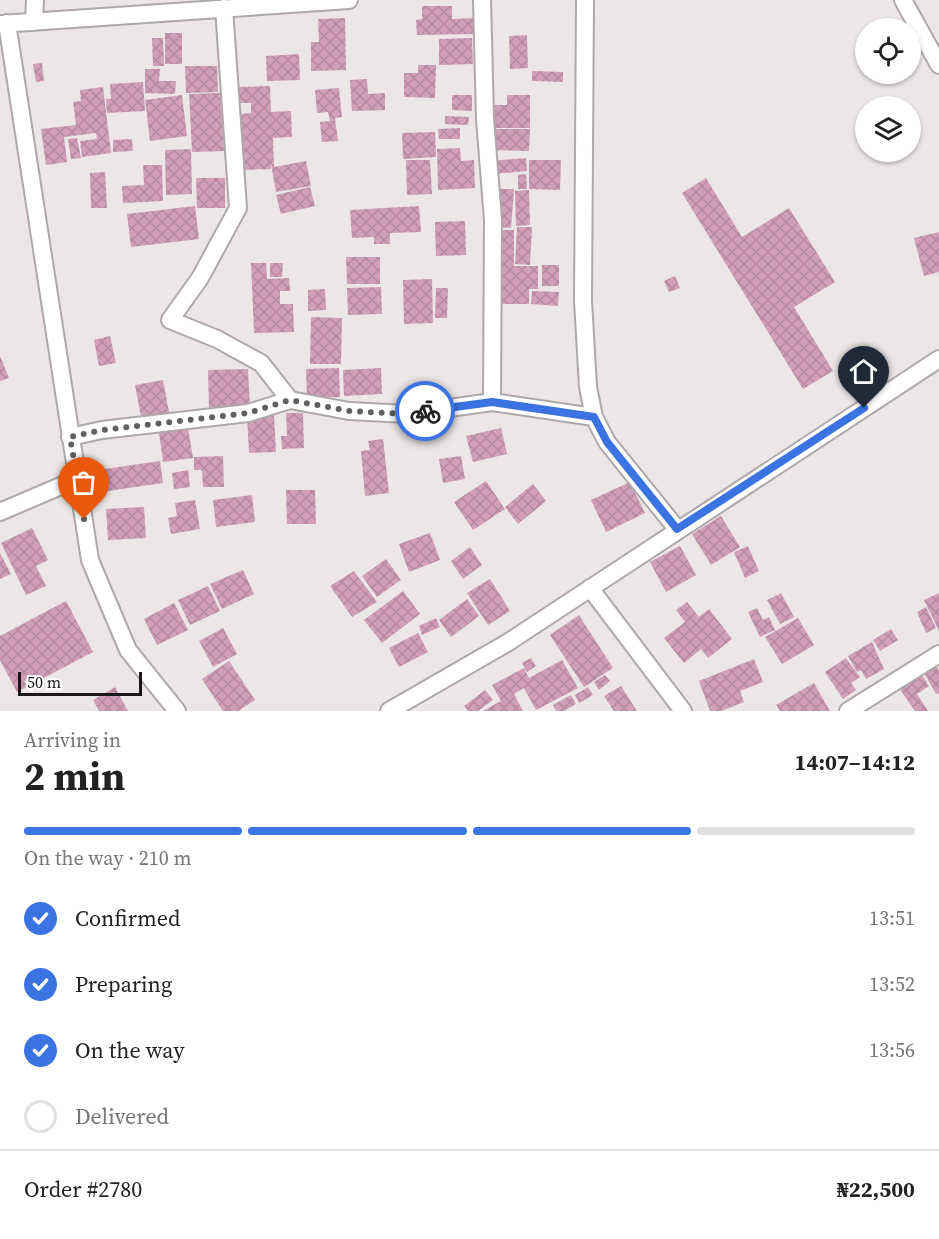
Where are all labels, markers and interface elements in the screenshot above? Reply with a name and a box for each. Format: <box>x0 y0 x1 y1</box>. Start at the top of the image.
map controls <box>855 18 921 162</box>
button: locate <box>855 18 921 84</box>
button: layers <box>855 96 921 162</box>
pin <box>838 346 889 408</box>
icon: home <box>847 355 880 388</box>
courier <box>395 381 455 441</box>
icon: bike <box>409 395 442 428</box>
pin <box>58 457 109 519</box>
icon: bag <box>67 466 100 499</box>
scale bar <box>18 669 142 696</box>
text: 50 m <box>27 671 61 693</box>
text: Arriving in <box>24 726 121 754</box>
text: 14:07–14:12 <box>795 747 915 777</box>
text: 2 min <box>24 750 125 803</box>
text: On the way · 210 m <box>24 844 191 872</box>
icon: check <box>24 902 57 935</box>
text: Confirmed <box>75 903 180 933</box>
text: 13:51 <box>869 904 915 932</box>
icon: check <box>24 968 57 1001</box>
text: Preparing <box>75 969 172 999</box>
text: 13:52 <box>869 970 915 998</box>
icon: check <box>24 1034 57 1067</box>
text: On the way <box>75 1035 184 1065</box>
text: 13:56 <box>869 1036 915 1064</box>
text: Delivered <box>75 1101 169 1131</box>
text: Order #2780 <box>24 1174 142 1204</box>
text: ₦22,500 <box>837 1174 915 1204</box>

